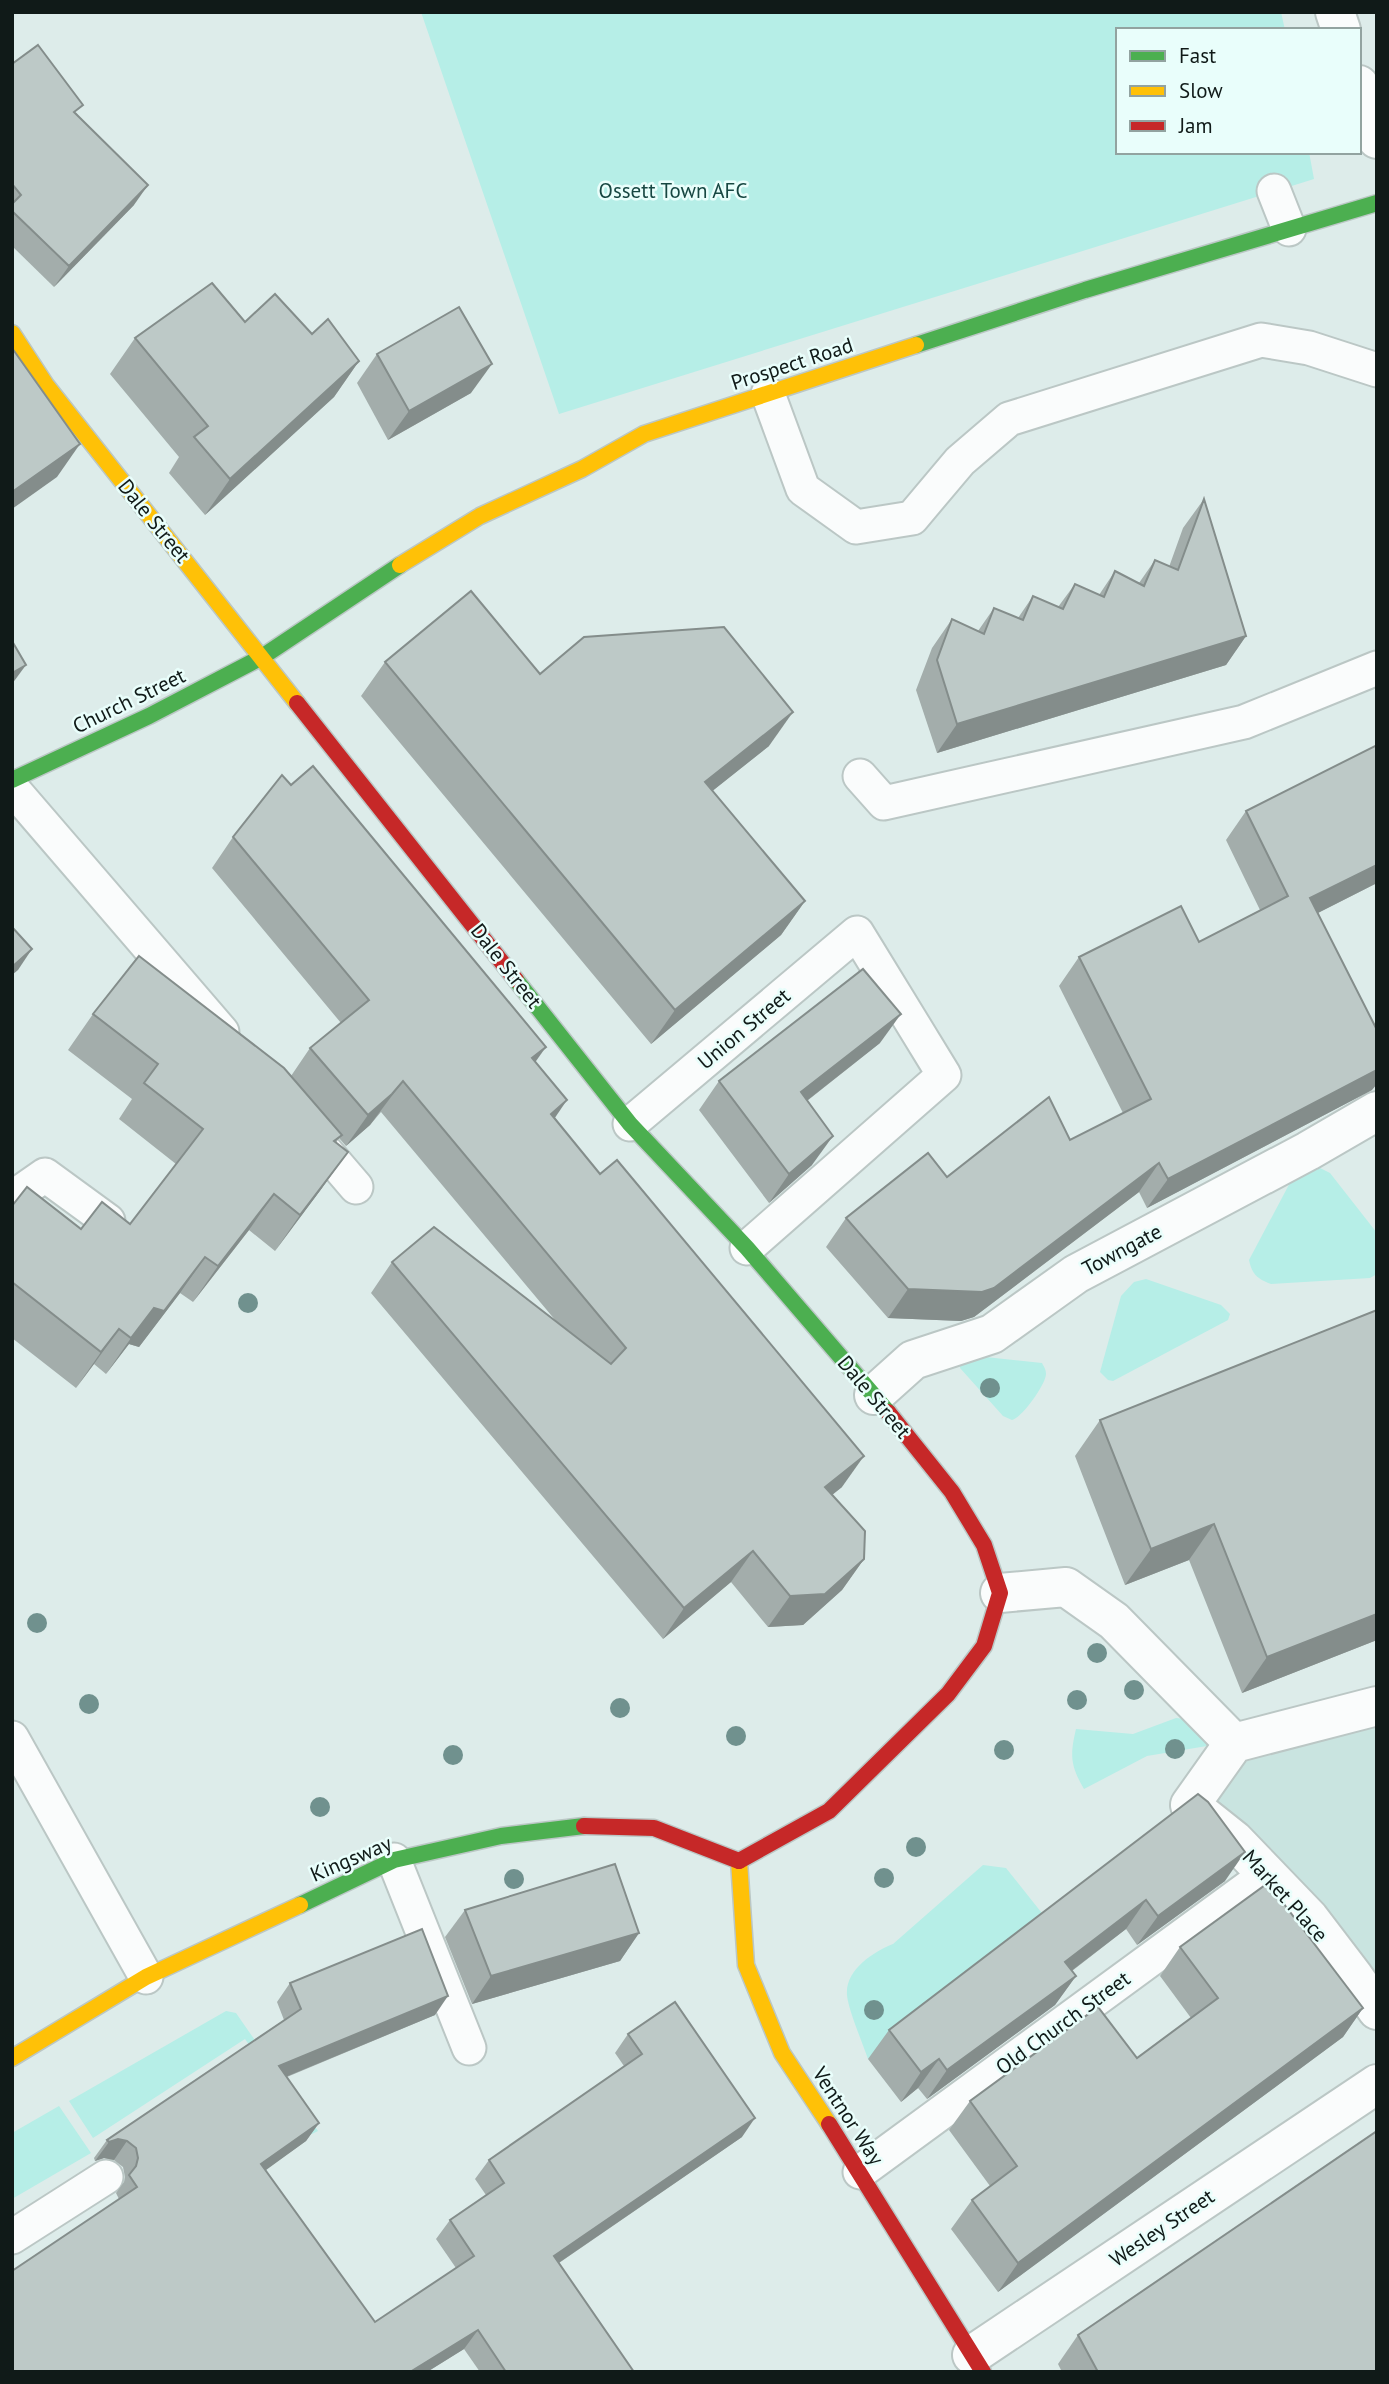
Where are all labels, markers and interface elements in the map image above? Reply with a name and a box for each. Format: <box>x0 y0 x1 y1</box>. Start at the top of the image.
legend <box>1116 28 1361 154</box>
text: Fast <box>1179 42 1216 69</box>
text: Slow <box>1179 77 1223 104</box>
text: Jam <box>1178 112 1213 139</box>
park label: Ossett Town AFC <box>599 177 747 204</box>
street label: Prospect Road <box>727 331 856 396</box>
street label: Dale Street <box>112 473 196 568</box>
street label: Church Street <box>68 662 190 739</box>
street label: Dale Street <box>465 918 548 1013</box>
street label: Union Street <box>692 982 796 1075</box>
street label: Towngate <box>1077 1217 1166 1282</box>
street label: Dale Street <box>832 1350 917 1444</box>
street label: Kingsway <box>306 1829 396 1888</box>
street label: Market Place <box>1237 1844 1334 1948</box>
street label: Old Church Street <box>990 1965 1135 2080</box>
street label: Ventnor Way <box>806 2061 890 2170</box>
street label: Wesley Street <box>1104 2183 1219 2273</box>

